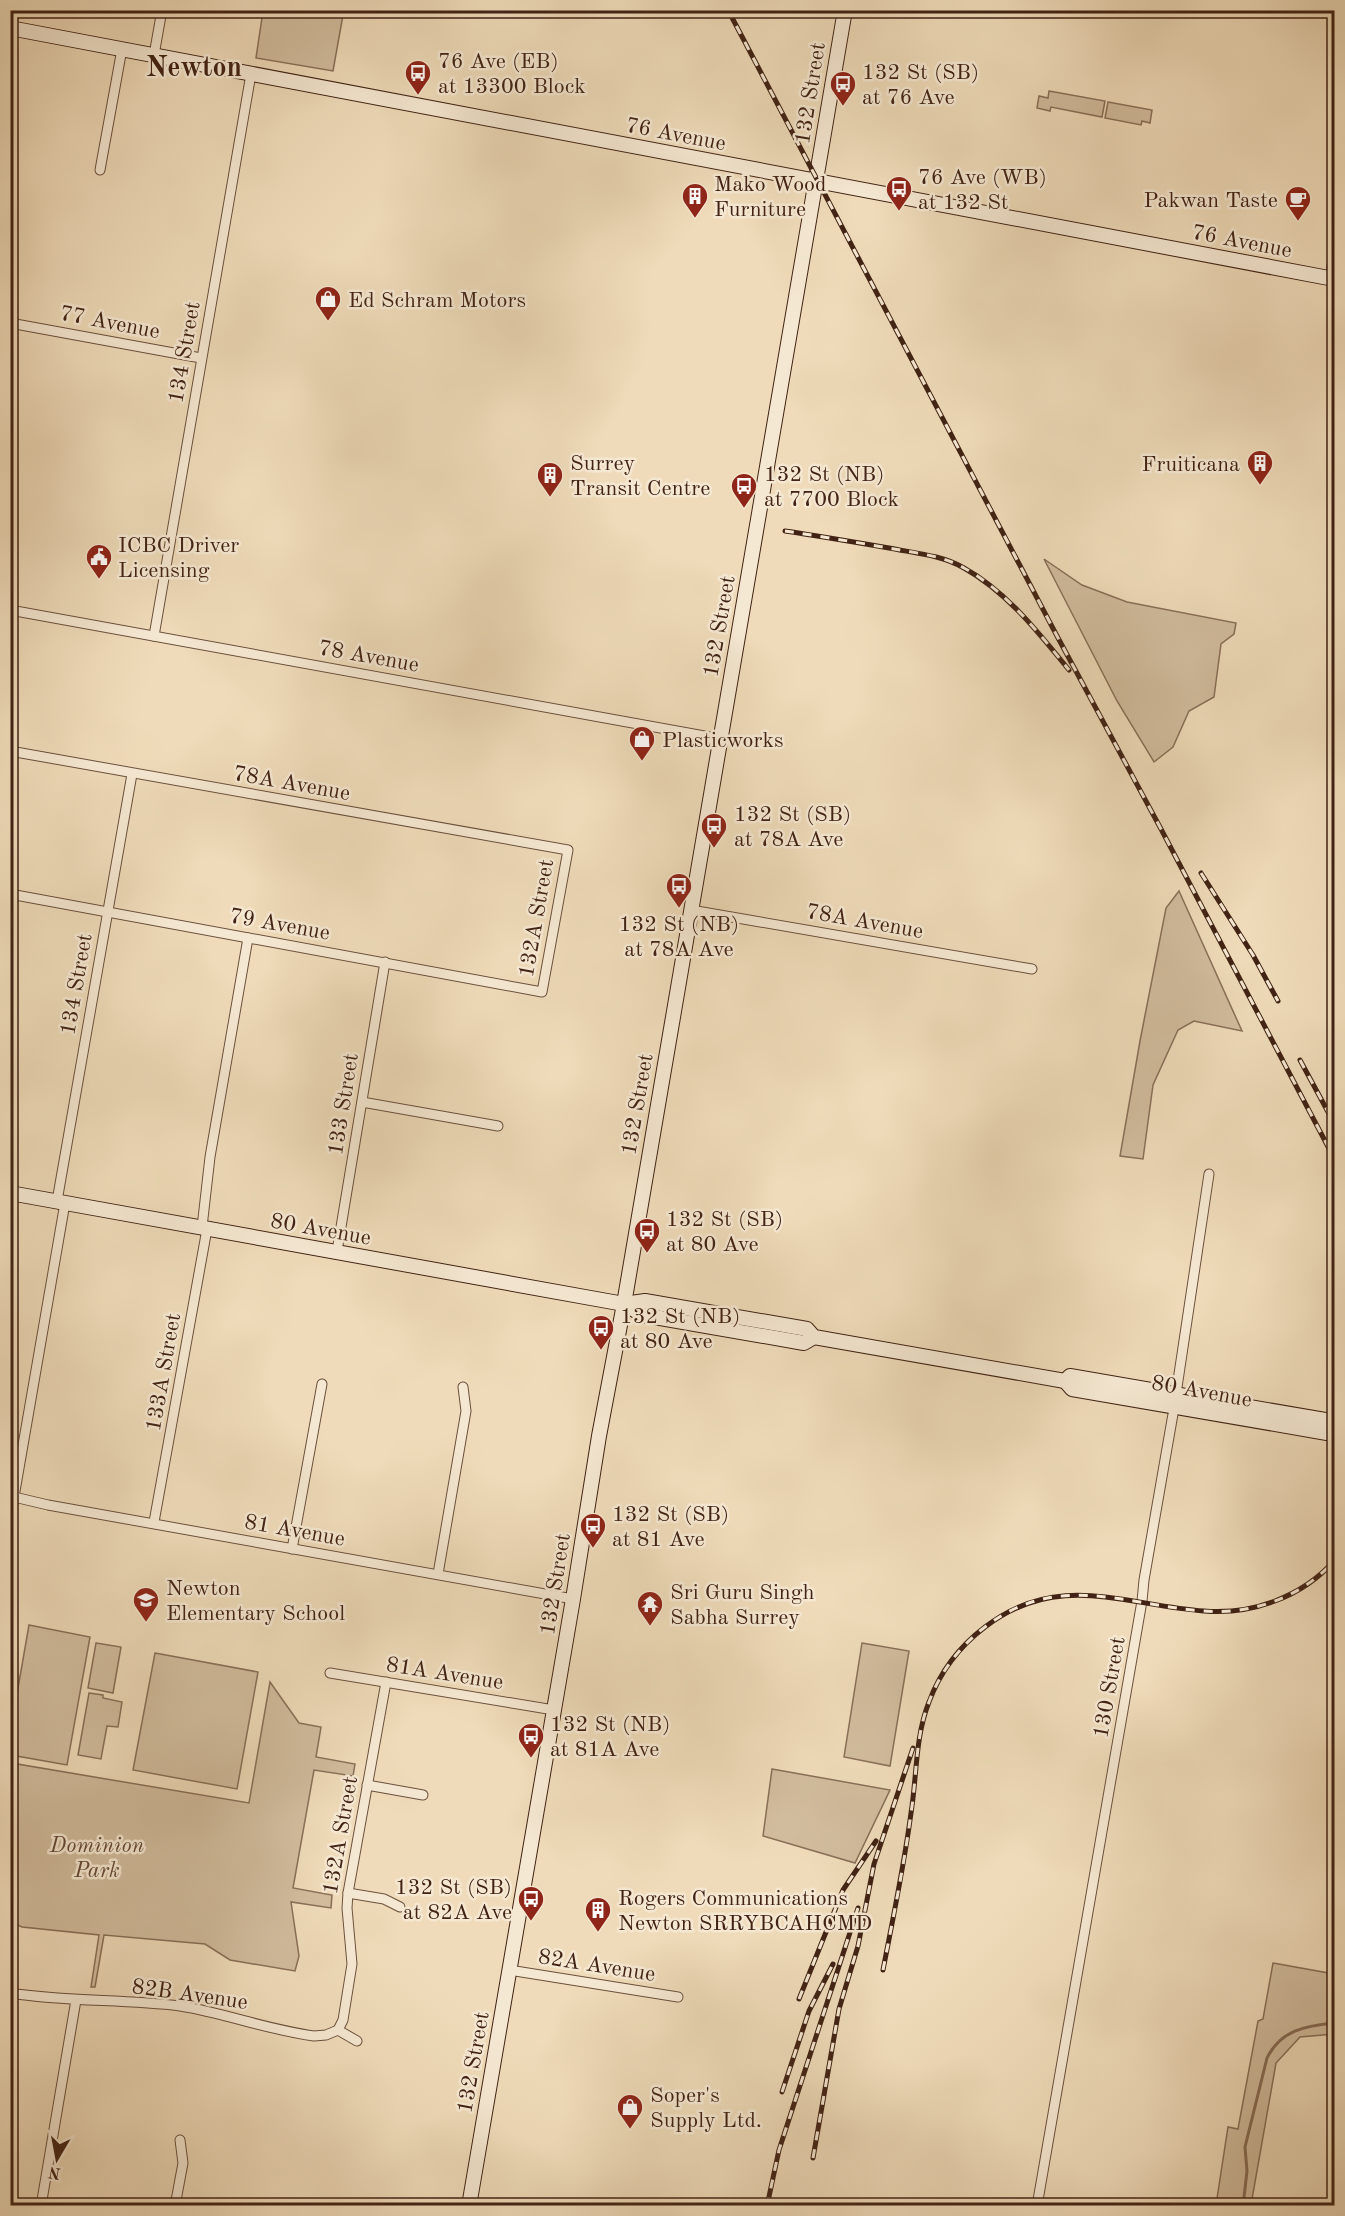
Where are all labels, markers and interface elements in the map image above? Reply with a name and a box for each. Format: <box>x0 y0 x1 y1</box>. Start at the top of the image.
street label: 132 Street <box>792 41 830 146</box>
place label: 76 Ave (EB) at 13300 Block <box>438 51 586 98</box>
district label: Newton <box>146 55 242 83</box>
bus stop icon: 76 Ave (EB) at 13300 Block <box>403 58 433 96</box>
place label: 132 St (SB) at 76 Ave <box>862 62 979 109</box>
bus stop icon: 132 St (SB) at 76 Ave <box>828 69 858 107</box>
street label: 76 Avenue <box>624 114 728 155</box>
place label: 76 Ave (WB) at 132 St <box>918 167 1047 214</box>
place label: Mako Wood Furniture <box>714 174 827 221</box>
bus stop icon: 76 Ave (WB) at 132 St <box>884 174 914 212</box>
building icon: Mako Wood Furniture <box>680 181 710 219</box>
cafe icon: Pakwan Taste <box>1283 184 1313 222</box>
place label: Pakwan Taste <box>1144 190 1278 212</box>
street label: 76 Avenue <box>1190 221 1294 262</box>
shop icon: Ed Schram Motors <box>313 284 343 322</box>
place label: Ed Schram Motors <box>348 290 526 312</box>
street label: 134 Street <box>165 300 205 405</box>
street label: 77 Avenue <box>58 302 162 343</box>
building icon: Fruiticana <box>1245 448 1275 486</box>
place label: Surrey Transit Centre <box>570 453 710 500</box>
place label: Fruiticana <box>1142 454 1240 476</box>
building icon: Surrey Transit Centre <box>535 460 565 498</box>
place label: 132 St (NB) at 7700 Block <box>764 464 899 511</box>
bus stop icon: 132 St (NB) at 7700 Block <box>729 471 759 509</box>
place label: ICBC Driver Licensing <box>118 535 239 582</box>
public building icon: ICBC Driver Licensing <box>84 542 114 580</box>
street label: 132 Street <box>700 574 740 679</box>
street label: 78 Avenue <box>317 637 421 677</box>
shop icon: Plasticworks <box>627 724 657 762</box>
place label: Plasticworks <box>662 730 784 752</box>
street label: 78A Avenue <box>231 763 352 805</box>
place label: 132 St (SB) at 78A Ave <box>734 804 851 851</box>
bus stop icon: 132 St (SB) at 78A Ave <box>699 811 729 849</box>
street label: 132A Street <box>516 858 558 979</box>
bus stop icon: 132 St (NB) at 78A Ave <box>664 871 694 909</box>
street label: 78A Avenue <box>804 901 925 943</box>
street label: 79 Avenue <box>228 905 332 945</box>
place label: 132 St (NB) at 78A Ave <box>619 914 739 961</box>
street label: 134 Street <box>57 932 97 1037</box>
street label: 133 Street <box>325 1052 363 1157</box>
street label: 132 Street <box>618 1052 658 1157</box>
place label: 132 St (SB) at 80 Ave <box>666 1209 783 1256</box>
street label: 80 Avenue <box>269 1210 373 1250</box>
bus stop icon: 132 St (SB) at 80 Ave <box>632 1216 662 1254</box>
place label: 132 St (NB) at 80 Ave <box>620 1306 740 1353</box>
street label: 133A Street <box>143 1312 185 1433</box>
bus stop icon: 132 St (NB) at 80 Ave <box>586 1313 616 1351</box>
street label: 80 Avenue <box>1150 1372 1254 1412</box>
place label: 132 St (SB) at 81 Ave <box>612 1504 729 1551</box>
street label: 81 Avenue <box>243 1511 347 1551</box>
bus stop icon: 132 St (SB) at 81 Ave <box>578 1511 608 1549</box>
street label: 132 Street <box>537 1532 575 1637</box>
place label: Newton Elementary School <box>166 1578 345 1625</box>
place label: Sri Guru Singh Sabha Surrey <box>670 1582 815 1629</box>
school or university icon: Newton Elementary School <box>131 1585 161 1623</box>
temple icon: Sri Guru Singh Sabha Surrey <box>635 1589 665 1627</box>
street label: 130 Street <box>1090 1635 1130 1740</box>
street label: 81A Avenue <box>385 1654 505 1694</box>
place label: 132 St (NB) at 81A Ave <box>550 1714 670 1761</box>
bus stop icon: 132 St (NB) at 81A Ave <box>516 1721 546 1759</box>
street label: 132A Street <box>320 1775 362 1896</box>
park label: Dominion Park <box>49 1835 145 1882</box>
place label: 132 St (SB) at 82A Ave <box>395 1877 512 1924</box>
bus stop icon: 132 St (SB) at 82A Ave <box>516 1884 546 1922</box>
place label: Rogers Communications Newton SRRYBCAHCMD <box>618 1888 872 1935</box>
building icon: Rogers Communications Newton SRRYBCAHCMD <box>583 1895 613 1933</box>
street label: 82A Avenue <box>537 1946 657 1986</box>
street label: 82B Avenue <box>130 1976 249 2014</box>
street label: 132 Street <box>454 2010 494 2115</box>
place label: Soper's Supply Ltd. <box>650 2085 762 2132</box>
shop icon: Soper's Supply Ltd. <box>615 2092 645 2130</box>
north arrow <box>27 2129 87 2189</box>
text: N <box>47 2163 62 2181</box>

